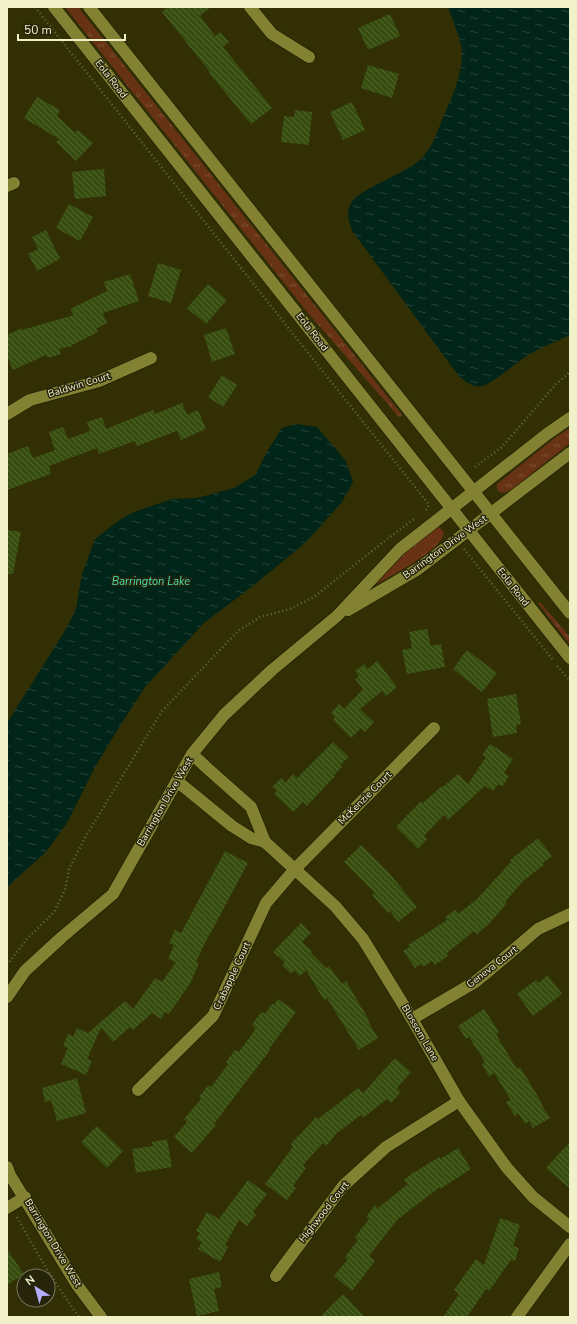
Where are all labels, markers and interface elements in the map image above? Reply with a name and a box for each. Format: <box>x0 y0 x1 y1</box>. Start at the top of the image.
scale bar <box>18 16 125 42</box>
text: 50 m <box>24 22 52 38</box>
street label: Eola Road <box>91 57 131 101</box>
street label: Eola Road <box>292 310 332 354</box>
street label: Baldwin Court <box>46 369 112 401</box>
street label: Barrington Drive West <box>400 511 490 582</box>
street label: Eola Road <box>493 565 533 609</box>
water label: Barrington Lake <box>112 574 190 589</box>
street label: Barrington Drive West <box>134 754 196 849</box>
street label: McKenzie Court <box>335 768 395 828</box>
street label: Crabapple Court <box>210 939 254 1013</box>
street label: Geneva Court <box>464 942 521 991</box>
street label: Blossom Lane <box>398 1002 442 1064</box>
street label: Highwood Court <box>296 1178 353 1246</box>
street label: Barrington Drive West <box>21 1196 85 1290</box>
north arrow <box>16 1268 56 1308</box>
text: N <box>22 1272 38 1289</box>

